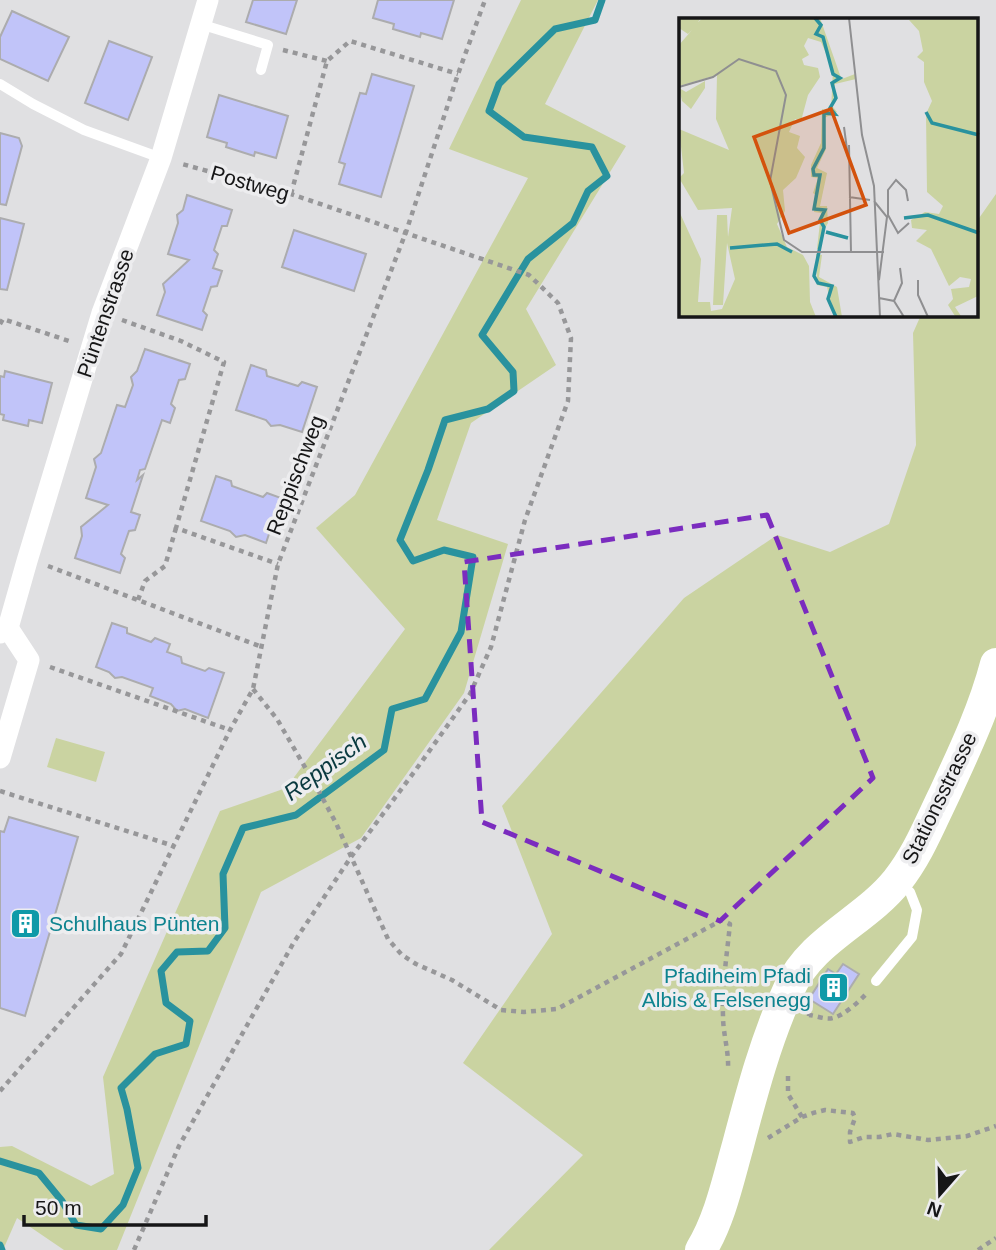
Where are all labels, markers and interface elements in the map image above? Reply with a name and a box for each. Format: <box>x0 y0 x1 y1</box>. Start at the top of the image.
inset map <box>679 18 978 317</box>
street label: Postweg <box>208 161 292 205</box>
street label: Püntenstrasse <box>72 246 138 380</box>
street label: Reppischweg <box>262 412 328 538</box>
water label: Reppisch <box>279 728 371 806</box>
street label: Stationsstrasse <box>897 728 981 868</box>
building icon: Schulhaus Pünten <box>9 906 43 940</box>
place label: Schulhaus Pünten <box>49 912 219 935</box>
place label: Pfadiheim Pfadi Albis & Felsenegg <box>642 964 811 1011</box>
building icon: Pfadiheim Pfadi Albis & Felsenegg <box>817 970 851 1004</box>
north arrow <box>905 1159 975 1229</box>
scale bar <box>24 1184 206 1228</box>
text: 50 m <box>35 1196 82 1219</box>
text: N <box>924 1197 944 1222</box>

